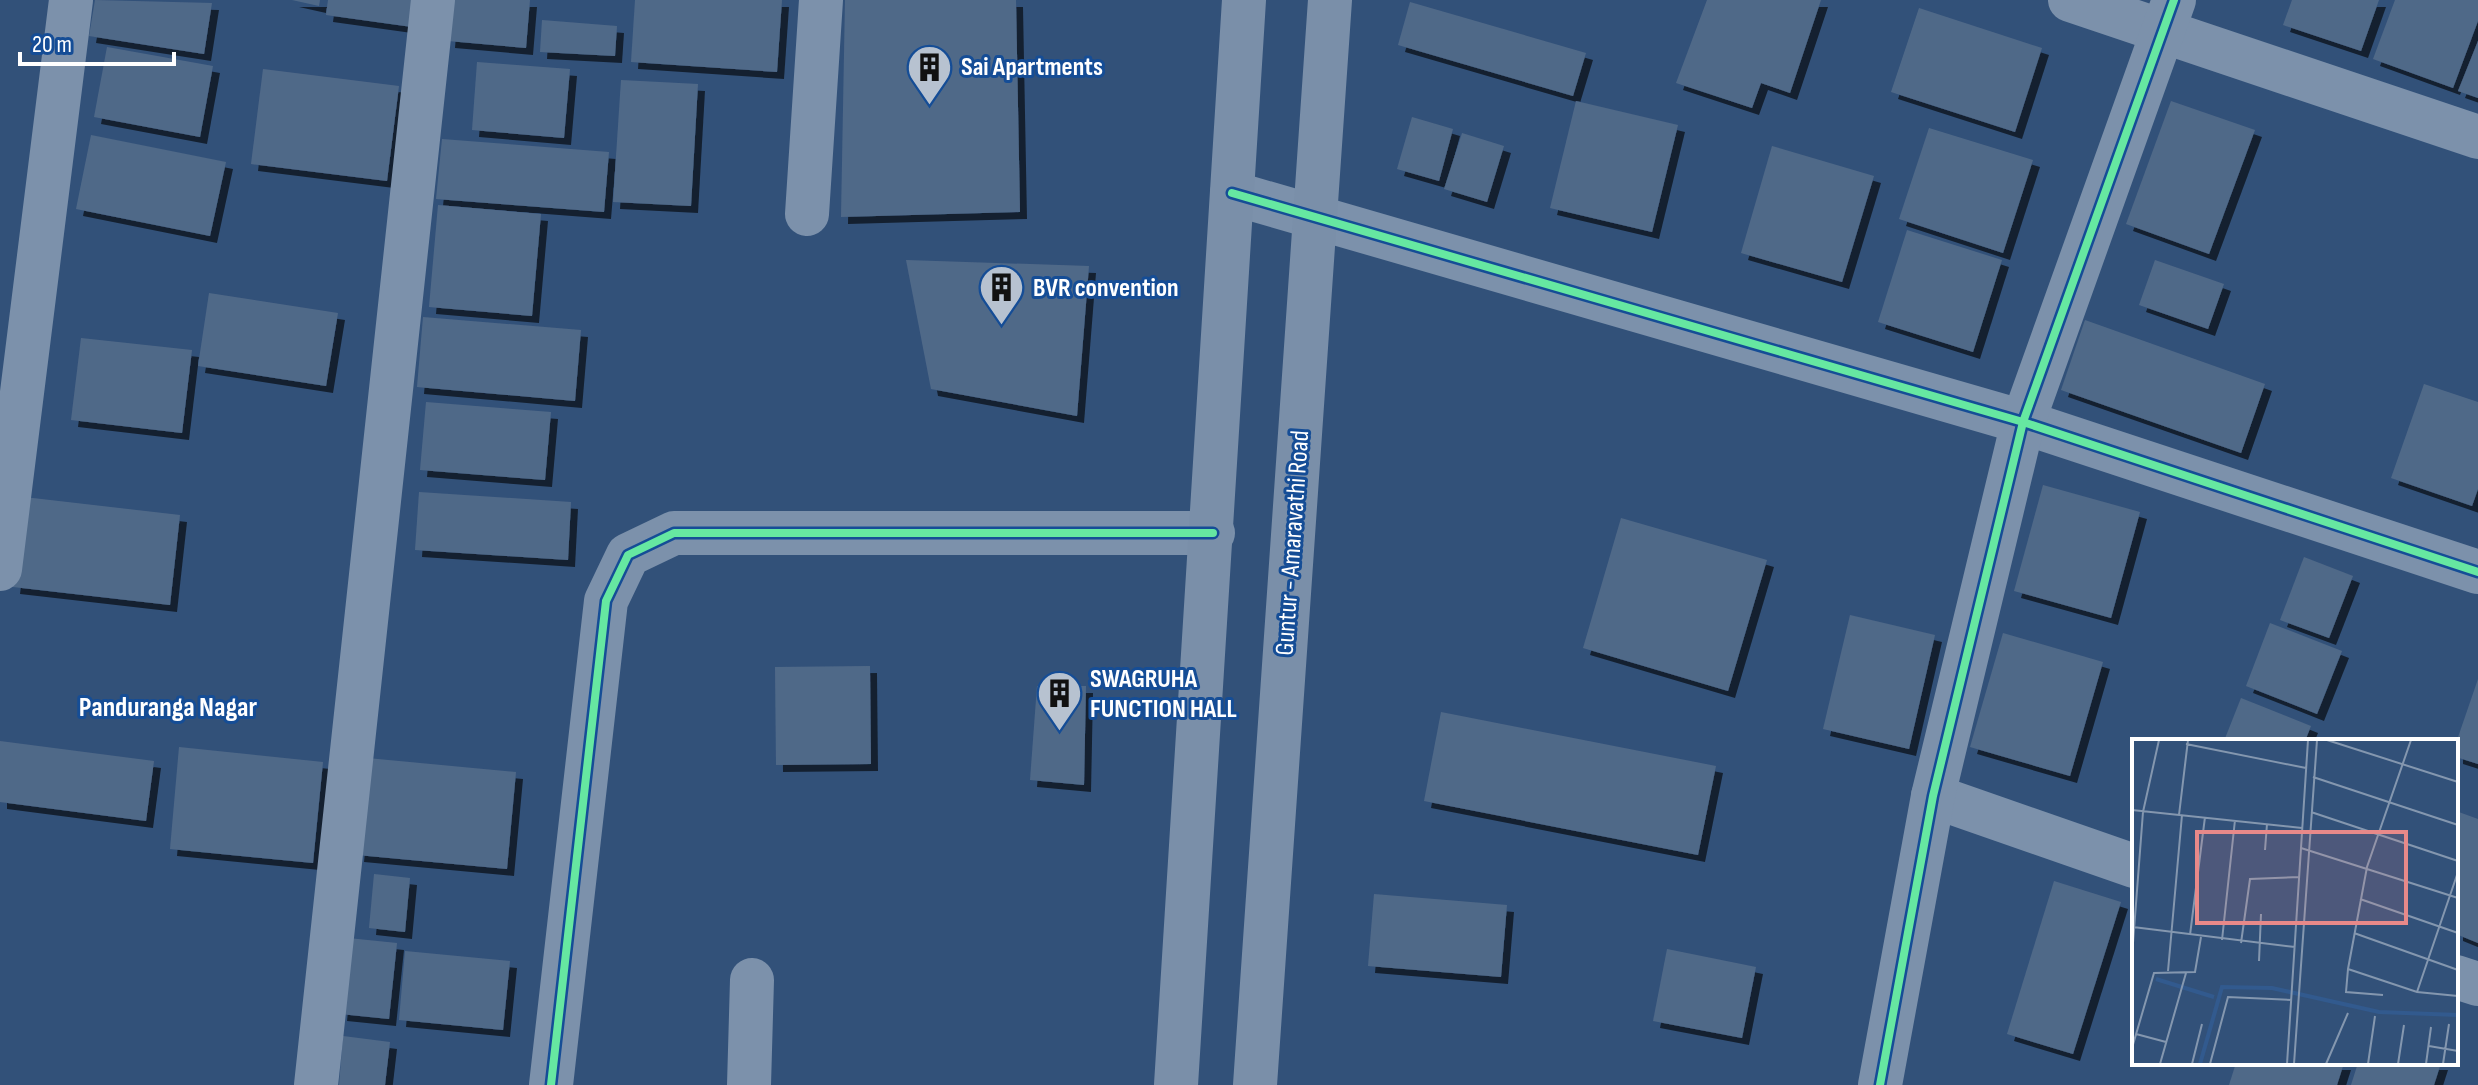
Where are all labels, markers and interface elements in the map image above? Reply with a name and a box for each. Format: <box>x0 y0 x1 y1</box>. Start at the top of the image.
scale bar <box>20 16 174 66</box>
text: 20 m <box>32 30 72 59</box>
building icon: Sai Apartments <box>906 43 954 106</box>
place label: Sai Apartments <box>961 52 1103 83</box>
building icon: BVR convention <box>978 264 1026 327</box>
place label: BVR convention <box>1033 273 1179 304</box>
street label: Guntur - Amaravathi Road <box>1270 429 1316 657</box>
place label: SWAGRUHA FUNCTION HALL <box>1090 664 1237 725</box>
building icon: SWAGRUHA FUNCTION HALL <box>1035 670 1083 733</box>
district label: Panduranga Nagar <box>79 691 257 724</box>
inset map <box>2132 739 2458 1065</box>

